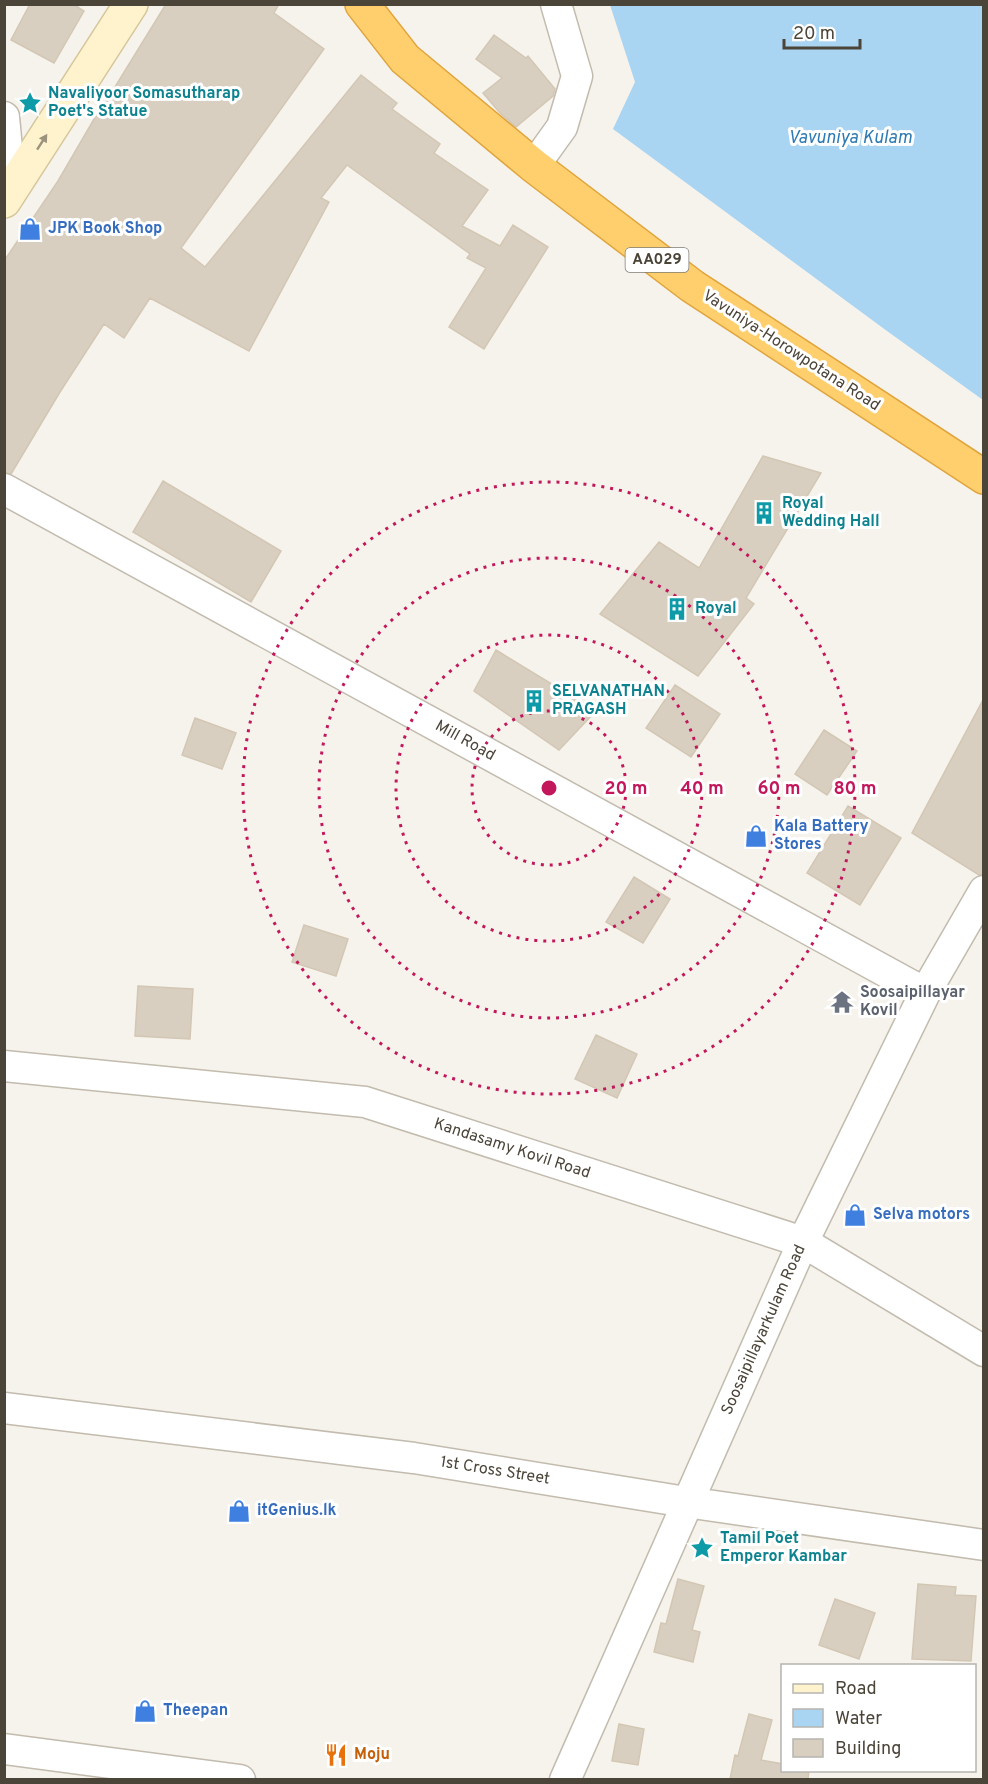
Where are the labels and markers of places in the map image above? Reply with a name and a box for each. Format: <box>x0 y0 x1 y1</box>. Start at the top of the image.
place label: Navaliyoor Somasutharap Poet's Statue <box>48 84 240 122</box>
place icon: Navaliyoor Somasutharap Poet's Statue <box>17 90 43 116</box>
shop icon: JPK Book Shop <box>17 216 43 242</box>
place label: JPK Book Shop <box>48 219 162 239</box>
place label: Royal Wedding Hall <box>782 494 880 532</box>
building icon: Royal Wedding Hall <box>751 500 777 526</box>
building icon: Royal <box>664 596 690 622</box>
place label: Royal <box>695 599 737 619</box>
place label: SELVANATHAN PRAGASH <box>552 682 665 720</box>
building icon: SELVANATHAN PRAGASH <box>521 688 547 714</box>
centre of rings <box>539 778 559 798</box>
place label: Kala Battery Stores <box>774 817 869 855</box>
shop icon: Kala Battery Stores <box>743 823 769 849</box>
place label: Soosaipillayar Kovil <box>860 983 965 1021</box>
temple icon: Soosaipillayar Kovil <box>829 989 855 1015</box>
shop icon: Selva motors <box>842 1202 868 1228</box>
place label: Selva motors <box>873 1205 970 1225</box>
shop icon: itGenius.lk <box>226 1498 252 1524</box>
place label: itGenius.lk <box>257 1501 337 1521</box>
place label: Tamil Poet Emperor Kambar <box>720 1529 847 1567</box>
place icon: Tamil Poet Emperor Kambar <box>689 1535 715 1561</box>
shop icon: Theepan <box>132 1698 158 1724</box>
place label: Theepan <box>163 1701 228 1721</box>
restaurant icon: Moju <box>323 1742 349 1768</box>
place label: Moju <box>354 1745 390 1765</box>

